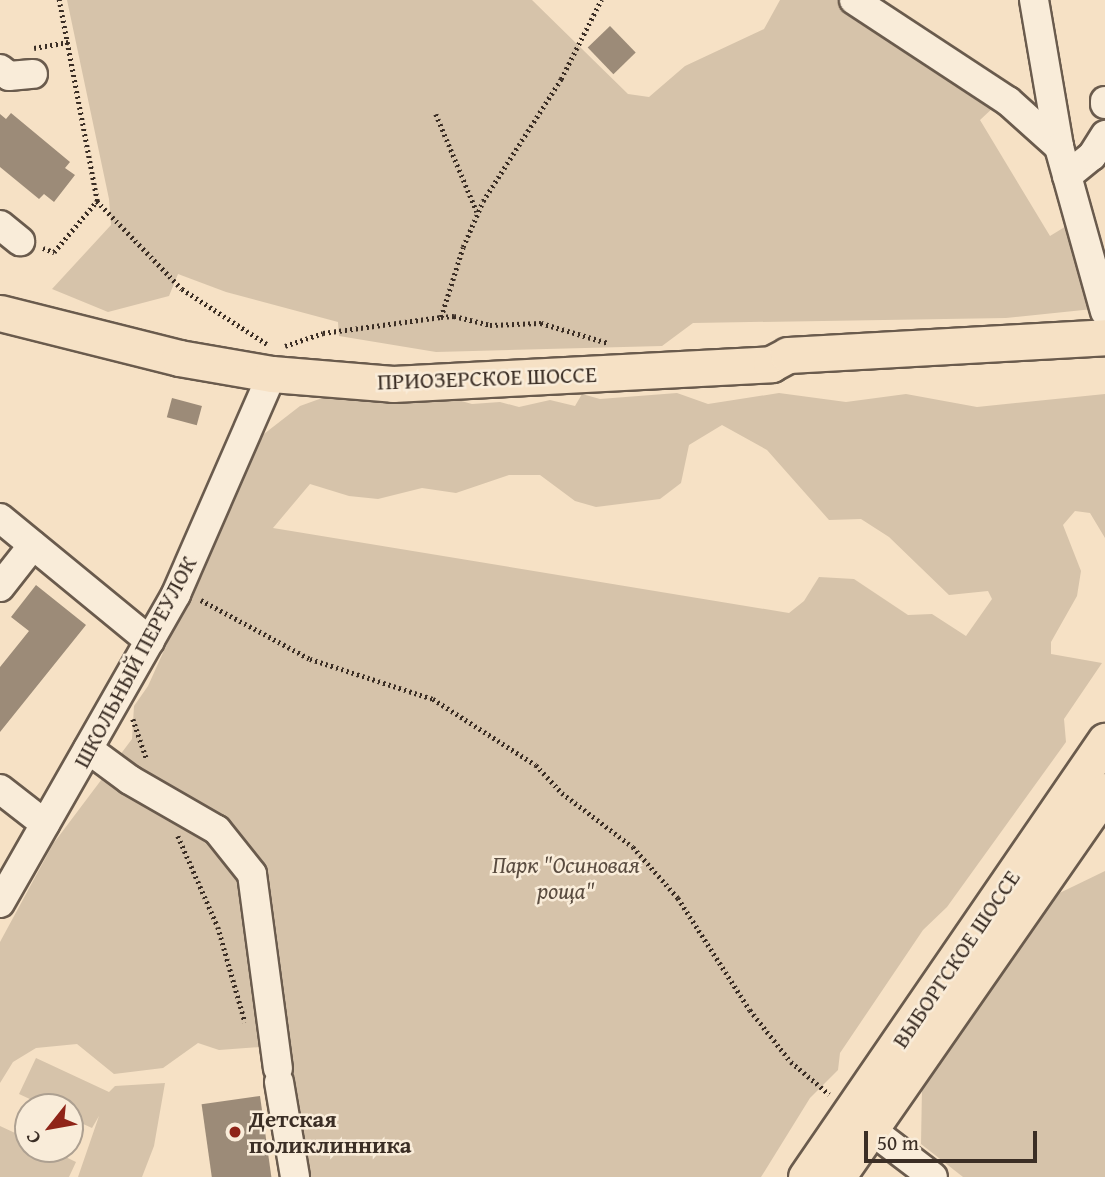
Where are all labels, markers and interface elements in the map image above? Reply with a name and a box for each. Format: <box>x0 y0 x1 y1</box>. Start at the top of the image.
street label: ПРИОЗЕРСКОЕ ШОССЕ <box>377 360 597 396</box>
street label: ШКОЛЬНЫЙ ПЕРЕУЛОК <box>68 552 202 772</box>
park label: Парк "Осиновая роща" <box>492 851 640 905</box>
street label: ВЫБОРГСКОЕ ШОССЕ <box>886 865 1026 1053</box>
north arrow <box>14 1093 84 1163</box>
place label: Детская поликлинника <box>249 1105 412 1159</box>
scale bar <box>867 1118 1040 1162</box>
marker: Детская поликлинника <box>227 1124 243 1140</box>
text: С <box>18 1126 47 1150</box>
text: 50 m <box>877 1127 919 1158</box>

